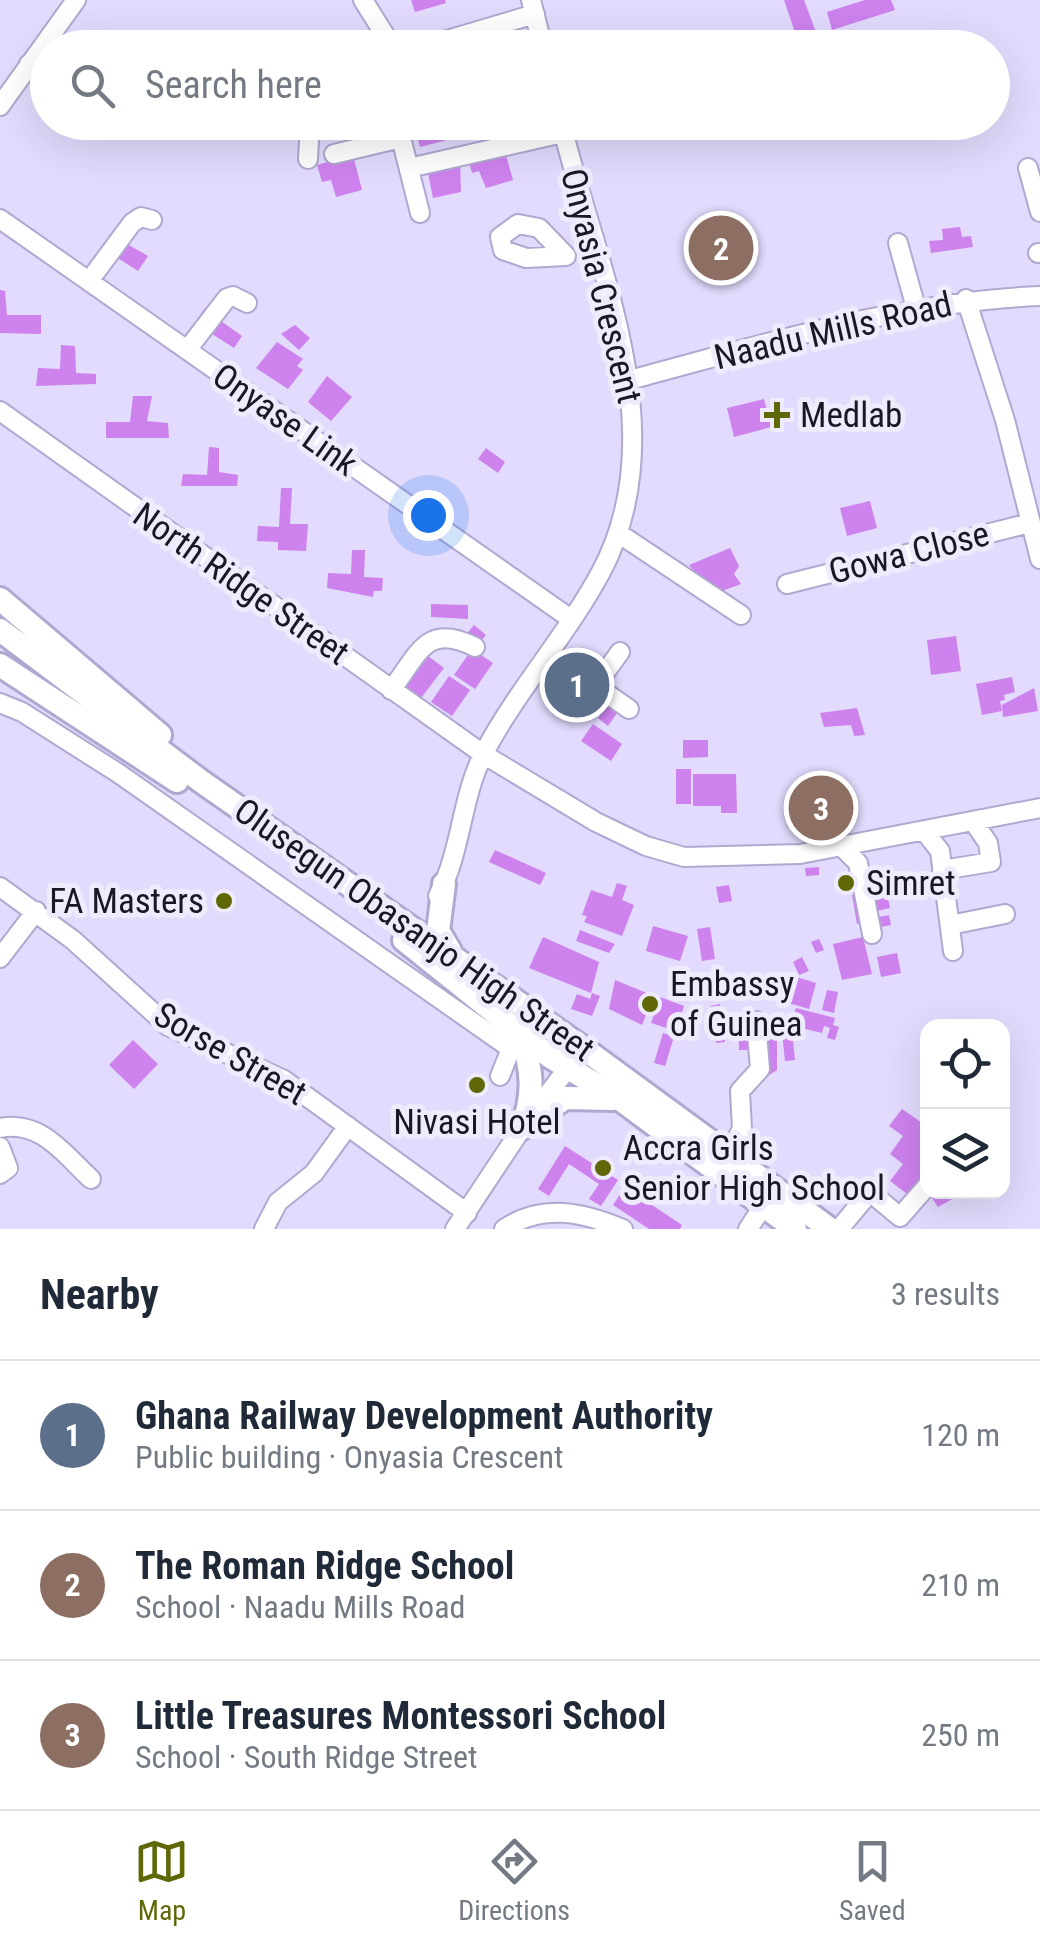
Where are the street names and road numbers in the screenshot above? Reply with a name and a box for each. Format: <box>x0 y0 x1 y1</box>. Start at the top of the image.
street label: Onyasia Crescent <box>552 164 650 408</box>
street label: Naadu Mills Road <box>710 284 956 378</box>
street label: Onyase Link <box>205 355 365 485</box>
street label: North Ridge Street <box>125 494 357 674</box>
street label: Gowa Close <box>825 513 993 593</box>
street label: Olusegun Obasanjo High Street <box>226 790 602 1070</box>
street label: Sorse Street <box>147 994 313 1114</box>

